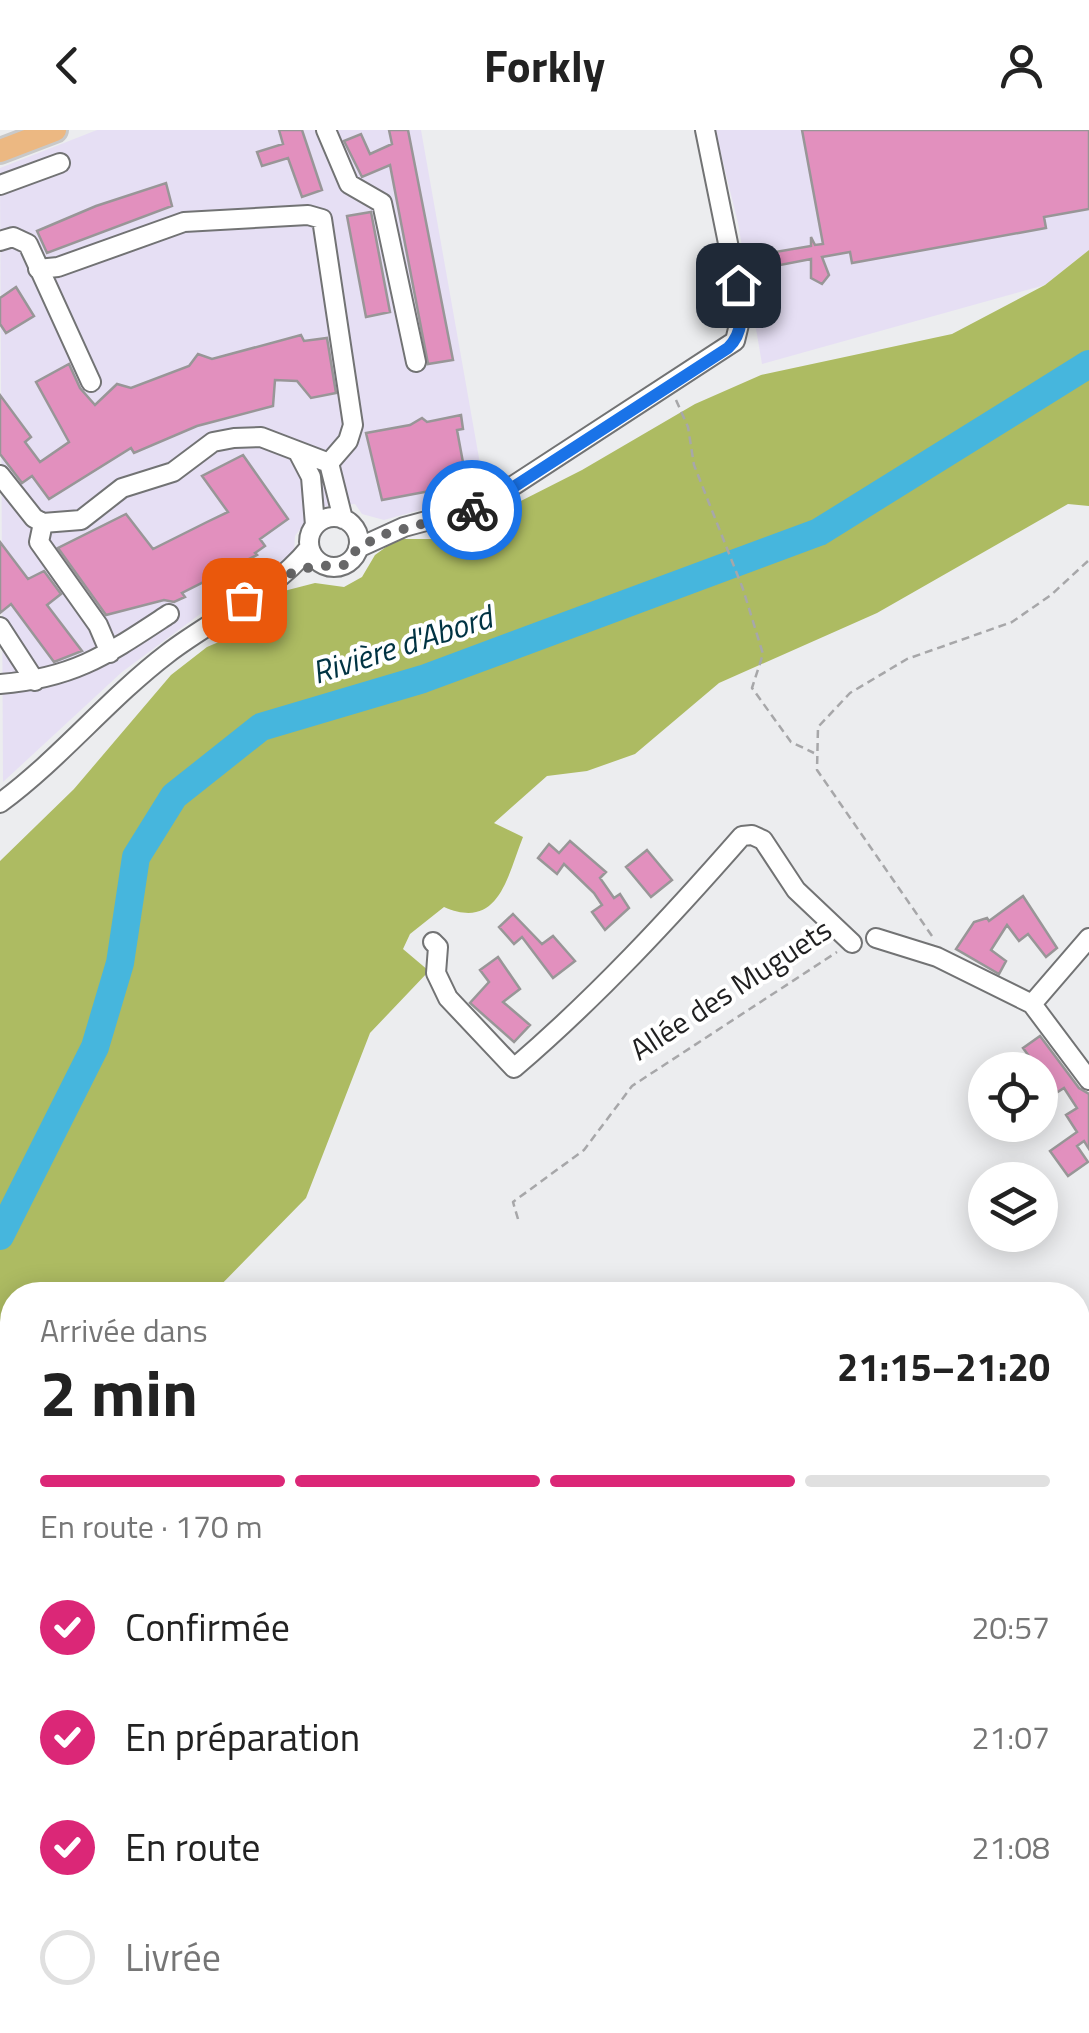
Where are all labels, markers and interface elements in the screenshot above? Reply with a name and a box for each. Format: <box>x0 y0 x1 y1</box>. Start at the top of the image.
text: Forkly <box>484 31 605 99</box>
icon: back <box>40 38 95 93</box>
icon: person <box>994 38 1049 93</box>
pin <box>696 243 781 328</box>
icon: home <box>711 258 766 313</box>
courier <box>422 460 522 560</box>
icon: bike <box>445 483 500 538</box>
pin <box>202 558 287 643</box>
icon: bag <box>217 573 272 628</box>
water label: Rivière d'Abord <box>305 591 502 696</box>
street label: Allée des Muguets <box>621 907 840 1072</box>
map controls <box>968 1052 1058 1252</box>
button: locate <box>968 1052 1058 1142</box>
button: layers <box>968 1162 1058 1252</box>
text: Arrivée dans <box>40 1306 208 1354</box>
text: 21:15–21:20 <box>837 1338 1050 1396</box>
text: 2 min <box>40 1342 198 1441</box>
text: En route · 170 m <box>40 1502 263 1550</box>
text: Confirmée <box>125 1598 290 1656</box>
icon: check <box>40 1600 95 1655</box>
text: 20:57 <box>971 1603 1050 1651</box>
text: En préparation <box>125 1708 360 1766</box>
icon: check <box>40 1710 95 1765</box>
text: 21:07 <box>971 1713 1050 1761</box>
text: En route <box>125 1818 260 1876</box>
icon: check <box>40 1820 95 1875</box>
text: 21:08 <box>971 1823 1050 1871</box>
text: Livrée <box>125 1928 221 1986</box>

